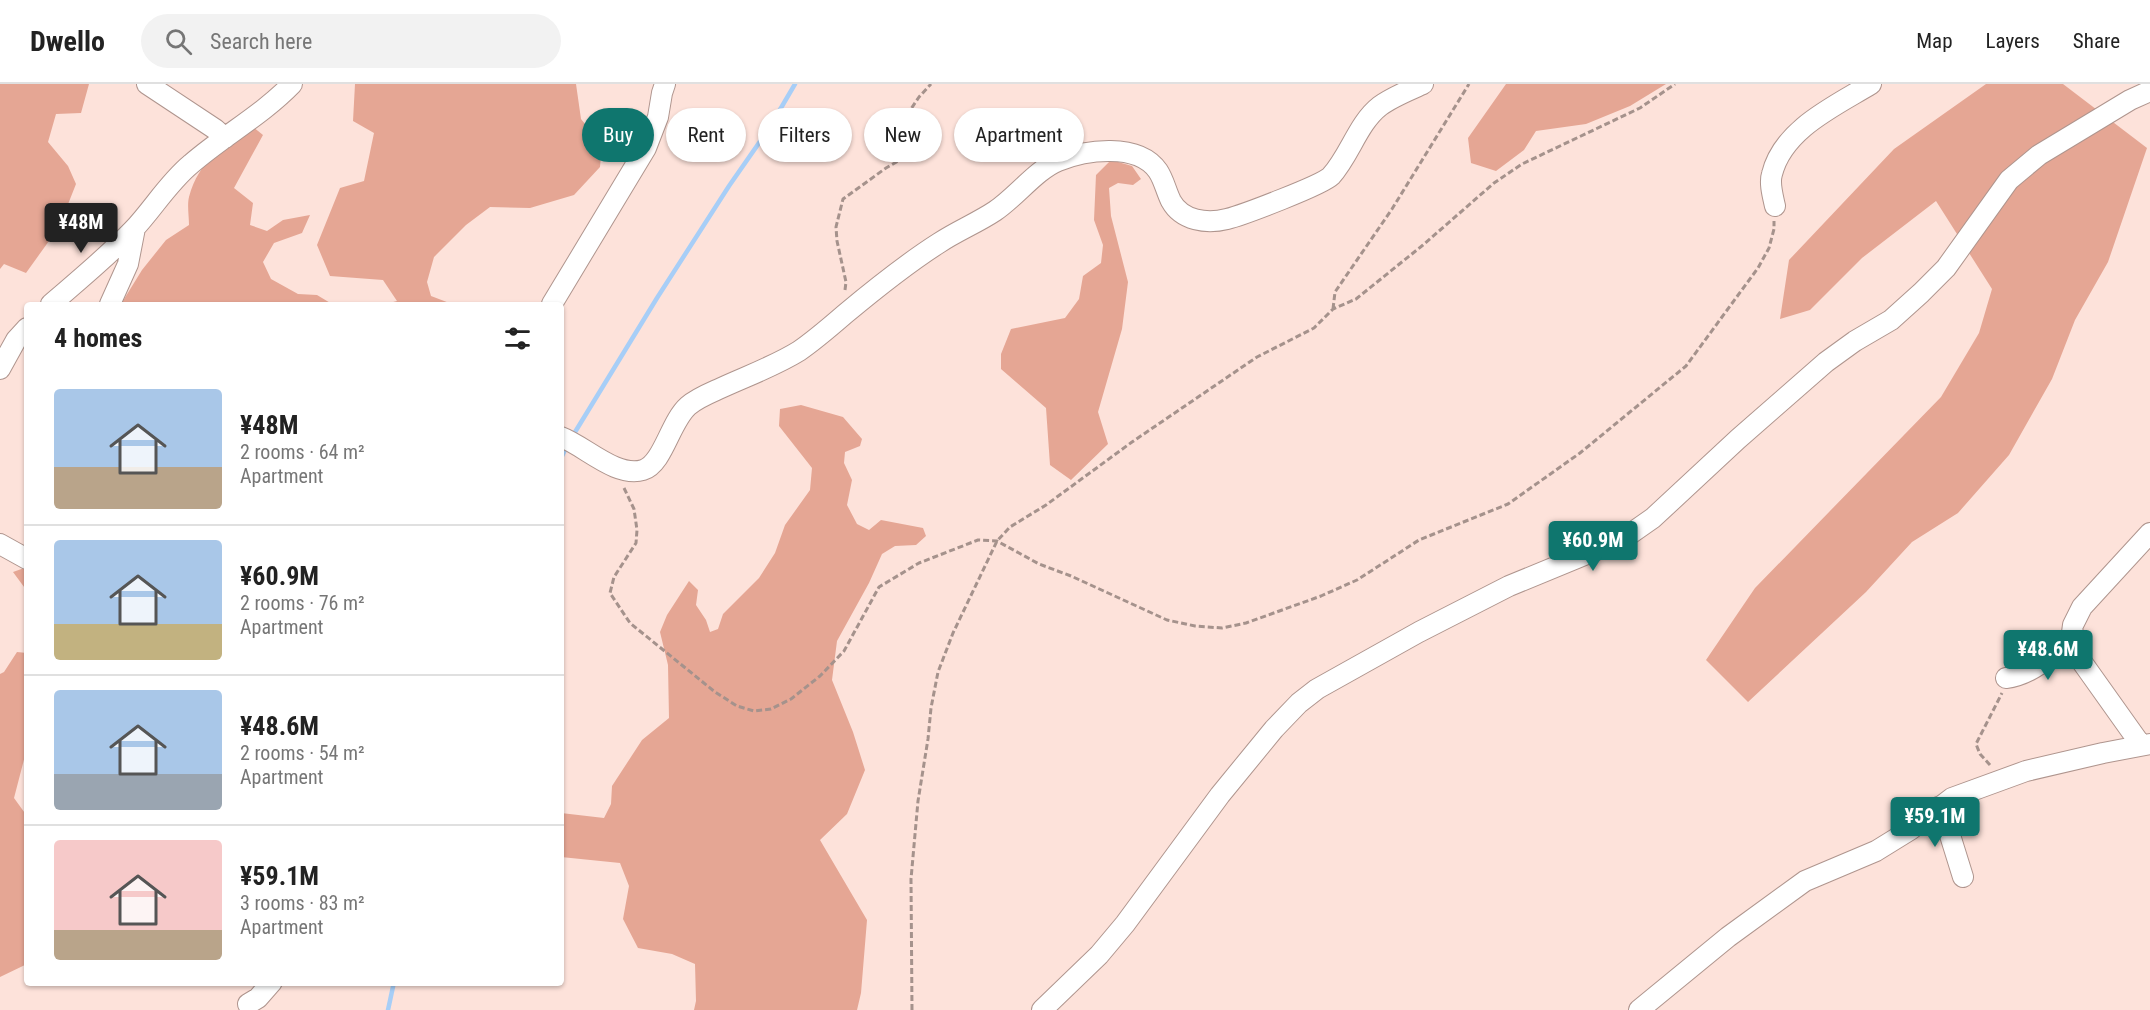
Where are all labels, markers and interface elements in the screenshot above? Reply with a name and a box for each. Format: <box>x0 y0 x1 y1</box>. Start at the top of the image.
search box <box>141 14 561 68</box>
text: Dwello <box>30 25 105 58</box>
icon: search <box>162 25 195 58</box>
text: Search here <box>210 29 312 54</box>
text: Map <box>1916 29 1953 53</box>
text: Layers <box>1986 29 2040 53</box>
text: Share <box>2073 29 2120 53</box>
chip: Buy <box>582 108 654 162</box>
chip: Rent <box>666 108 746 162</box>
chip: Filters <box>758 108 852 162</box>
chip: New <box>864 108 942 162</box>
chip: Apartment <box>954 108 1084 162</box>
pin: ¥48M <box>45 203 117 254</box>
text: ¥48M <box>59 210 103 234</box>
icon: filters <box>501 322 534 355</box>
text: 4 homes <box>54 323 142 353</box>
text: ¥48M <box>240 410 298 440</box>
icon: home <box>102 413 174 485</box>
text: 2 rooms · 64 m² <box>240 440 365 464</box>
text: Apartment <box>240 464 324 488</box>
pin: ¥60.9M <box>1544 521 1642 572</box>
text: ¥60.9M <box>1563 528 1623 552</box>
text: ¥60.9M <box>240 561 319 591</box>
icon: home <box>102 564 174 636</box>
text: 2 rooms · 76 m² <box>240 591 365 615</box>
text: Apartment <box>240 615 324 639</box>
pin: ¥48.6M <box>1999 630 2097 681</box>
text: ¥48.6M <box>2018 637 2078 661</box>
text: ¥48.6M <box>240 711 319 741</box>
icon: home <box>102 714 174 786</box>
text: 2 rooms · 54 m² <box>240 741 365 765</box>
text: Apartment <box>240 765 324 789</box>
pin: ¥59.1M <box>1886 797 1984 848</box>
text: ¥59.1M <box>1905 804 1965 828</box>
text: ¥59.1M <box>240 861 319 891</box>
icon: home <box>102 864 174 936</box>
text: 3 rooms · 83 m² <box>240 891 365 915</box>
text: Apartment <box>240 915 324 939</box>

